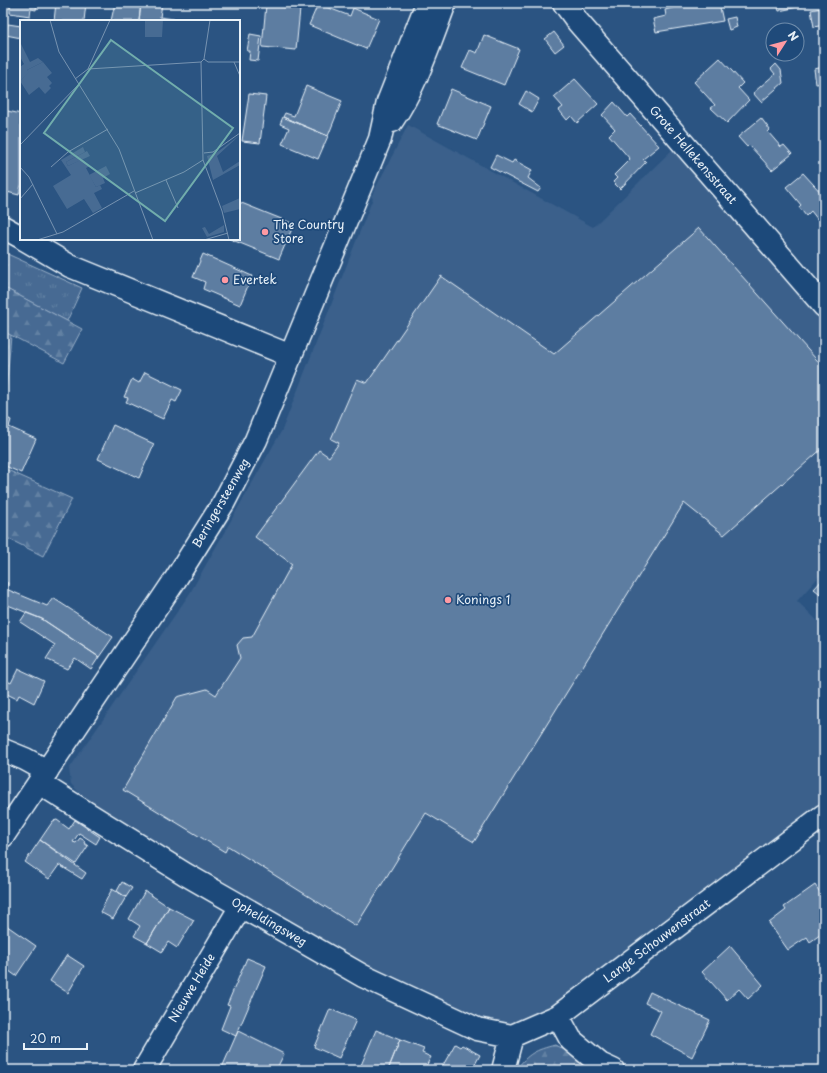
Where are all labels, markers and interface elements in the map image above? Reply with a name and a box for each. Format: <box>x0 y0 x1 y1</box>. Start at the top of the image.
inset map <box>20 20 240 240</box>
north arrow <box>765 22 805 62</box>
text: N <box>784 27 803 45</box>
street label: Grote Hellekensstraat <box>646 101 742 208</box>
place label: The Country Store <box>273 215 345 247</box>
marker: The Country Store <box>260 227 270 237</box>
place label: Evertek <box>233 270 277 288</box>
marker: Evertek <box>220 275 230 285</box>
street label: Beringersteenweg <box>187 454 253 551</box>
place label: Konings 1 <box>456 590 510 608</box>
marker: Konings 1 <box>443 595 453 605</box>
street label: Opheldingsweg <box>228 892 311 950</box>
street label: Lange Schouwenstraat <box>599 894 714 986</box>
street label: Nieuwe Heide <box>163 950 219 1025</box>
scale bar <box>24 1025 87 1051</box>
text: 20 m <box>30 1029 61 1047</box>

